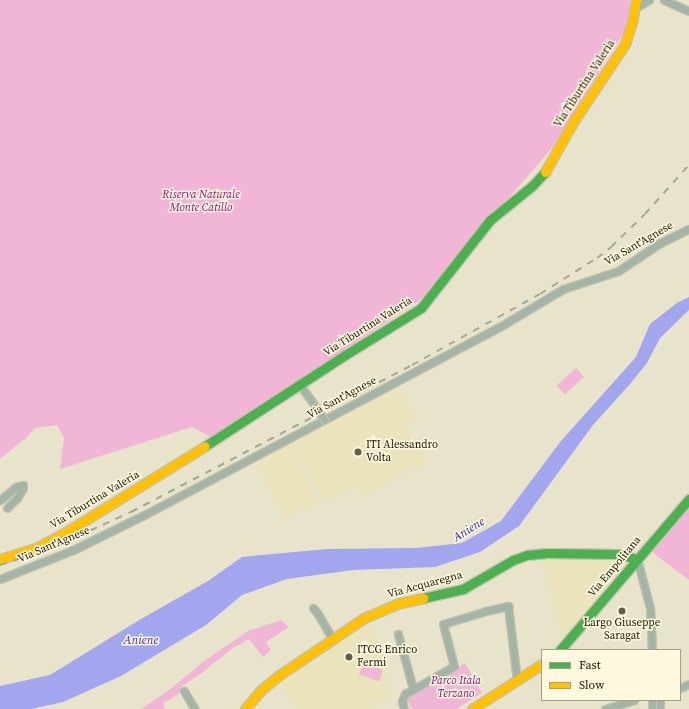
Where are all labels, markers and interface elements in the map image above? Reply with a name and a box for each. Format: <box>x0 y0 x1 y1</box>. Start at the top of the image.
street label: Via Tiburtina Valeria <box>552 38 618 130</box>
park label: Riserva Naturale Monte Catillo <box>162 189 240 215</box>
street label: Via Sant'Agnese <box>602 219 676 269</box>
street label: Via Tiburtina Valeria <box>321 294 415 360</box>
street label: Via Sant'Agnese <box>305 374 379 422</box>
place label: ITI Alessandro Volta <box>366 439 438 465</box>
marker: ITI Alessandro Volta <box>353 447 363 457</box>
street label: Via Tiburtina Valeria <box>48 468 142 532</box>
water label: Aniene <box>450 515 488 545</box>
street label: Via Sant'Agnese <box>16 524 92 566</box>
street label: Via Empolitana <box>586 534 644 600</box>
street label: Via Acquaregna <box>386 569 464 601</box>
marker: Largo Giuseppe Saragat <box>617 606 627 616</box>
place label: Largo Giuseppe Saragat <box>584 617 660 643</box>
water label: Aniene <box>124 634 158 648</box>
place label: ITCG Enrico Fermi <box>357 644 417 670</box>
legend <box>541 649 681 701</box>
marker: ITCG Enrico Fermi <box>344 652 354 662</box>
text: Fast <box>579 657 601 673</box>
park label: Parco Itala Terzano <box>431 675 481 701</box>
text: Slow <box>579 677 604 693</box>

